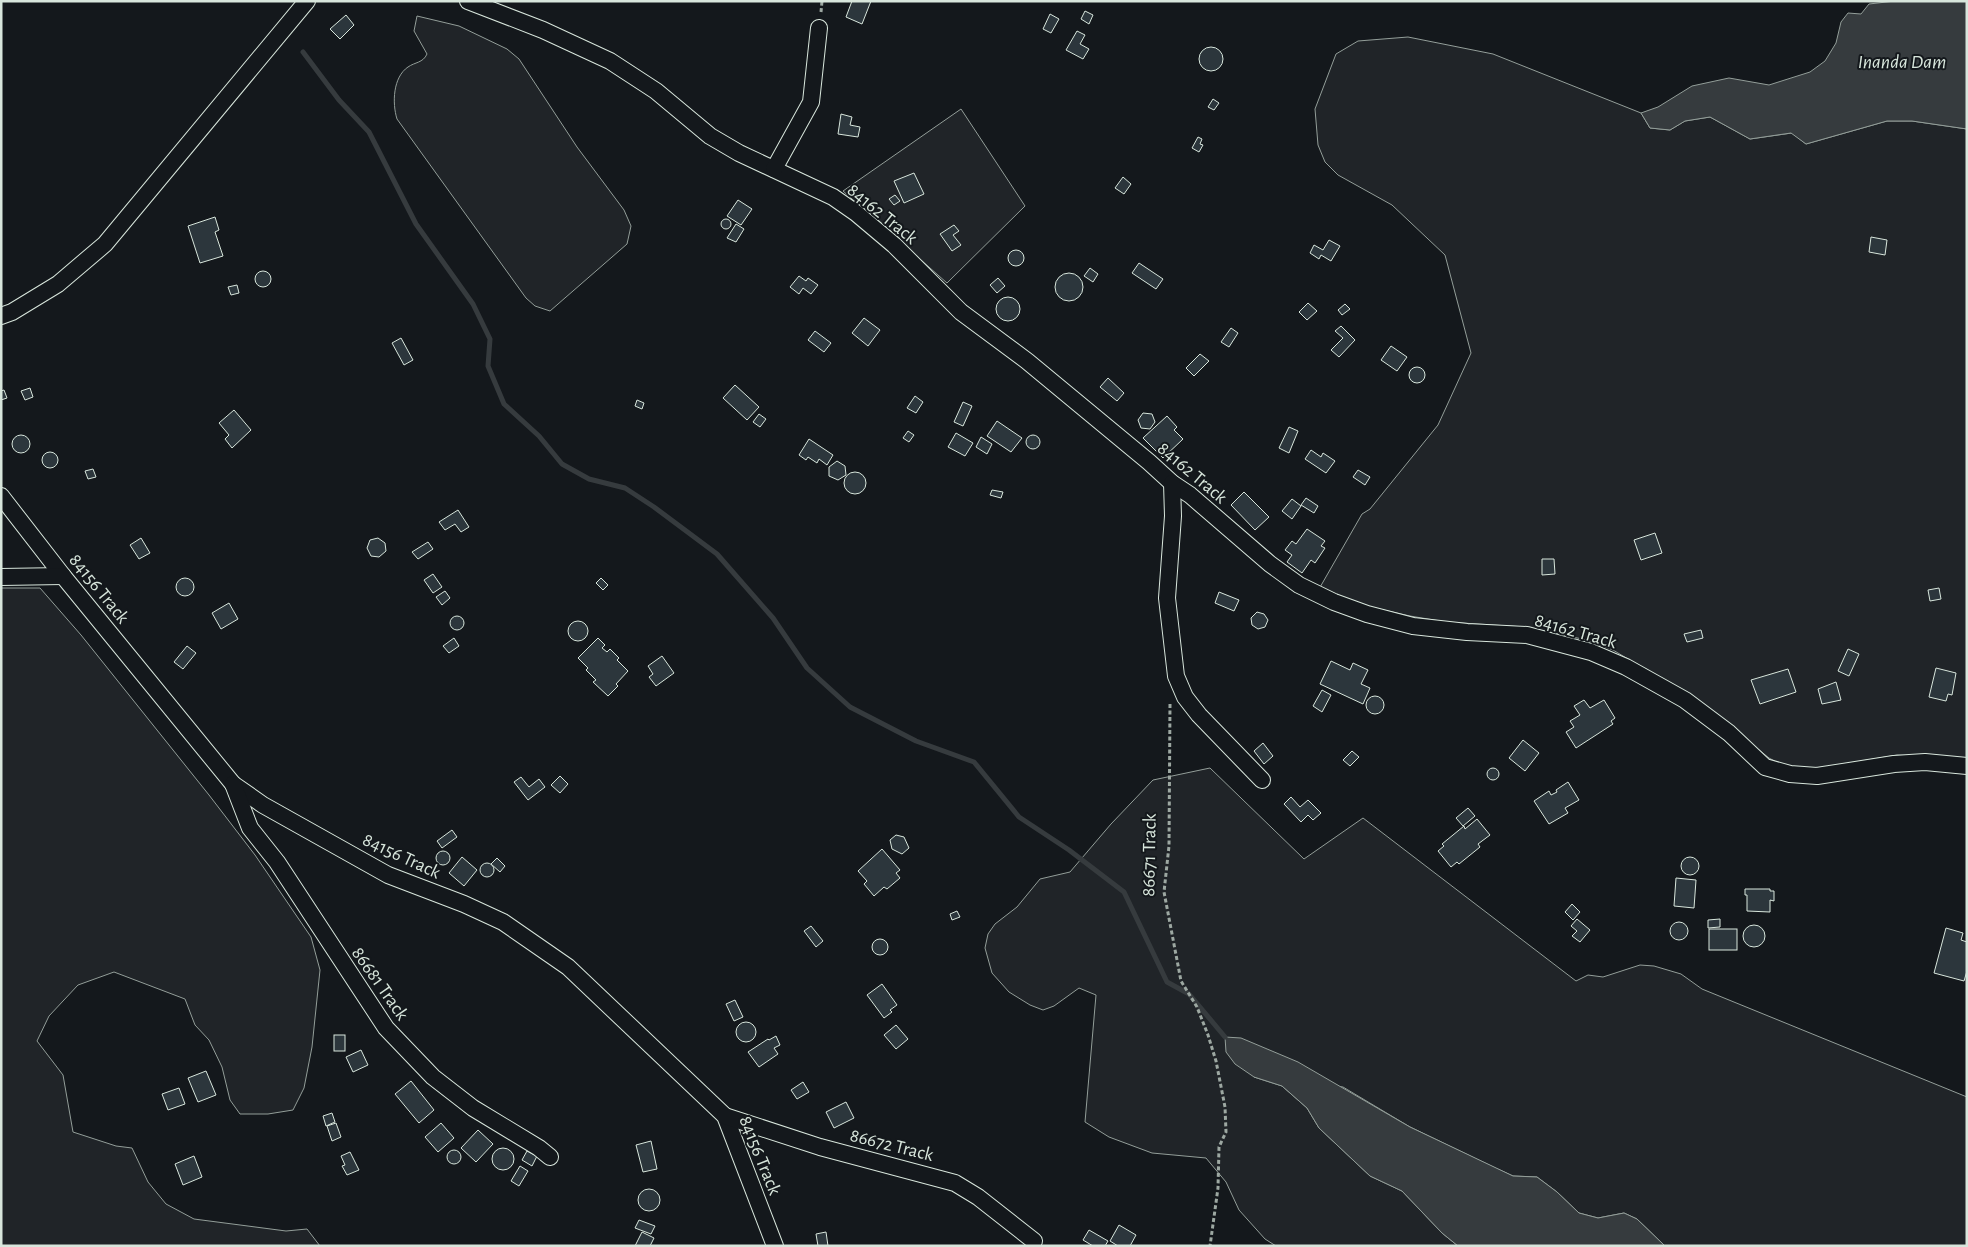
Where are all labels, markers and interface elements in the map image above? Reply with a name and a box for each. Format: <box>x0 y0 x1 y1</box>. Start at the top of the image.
water label: Inanda Dam <box>1858 52 1946 72</box>
street label: 84162 Track <box>843 180 921 248</box>
street label: 84162 Track <box>1154 439 1231 508</box>
street label: 84156 Track <box>65 551 133 628</box>
street label: 84162 Track <box>1533 611 1619 652</box>
street label: 86671 Track <box>1139 813 1160 897</box>
street label: 84156 Track <box>360 830 444 883</box>
street label: 86681 Track <box>348 944 412 1024</box>
street label: 84156 Track <box>735 1113 784 1198</box>
street label: 86672 Track <box>848 1126 936 1165</box>

